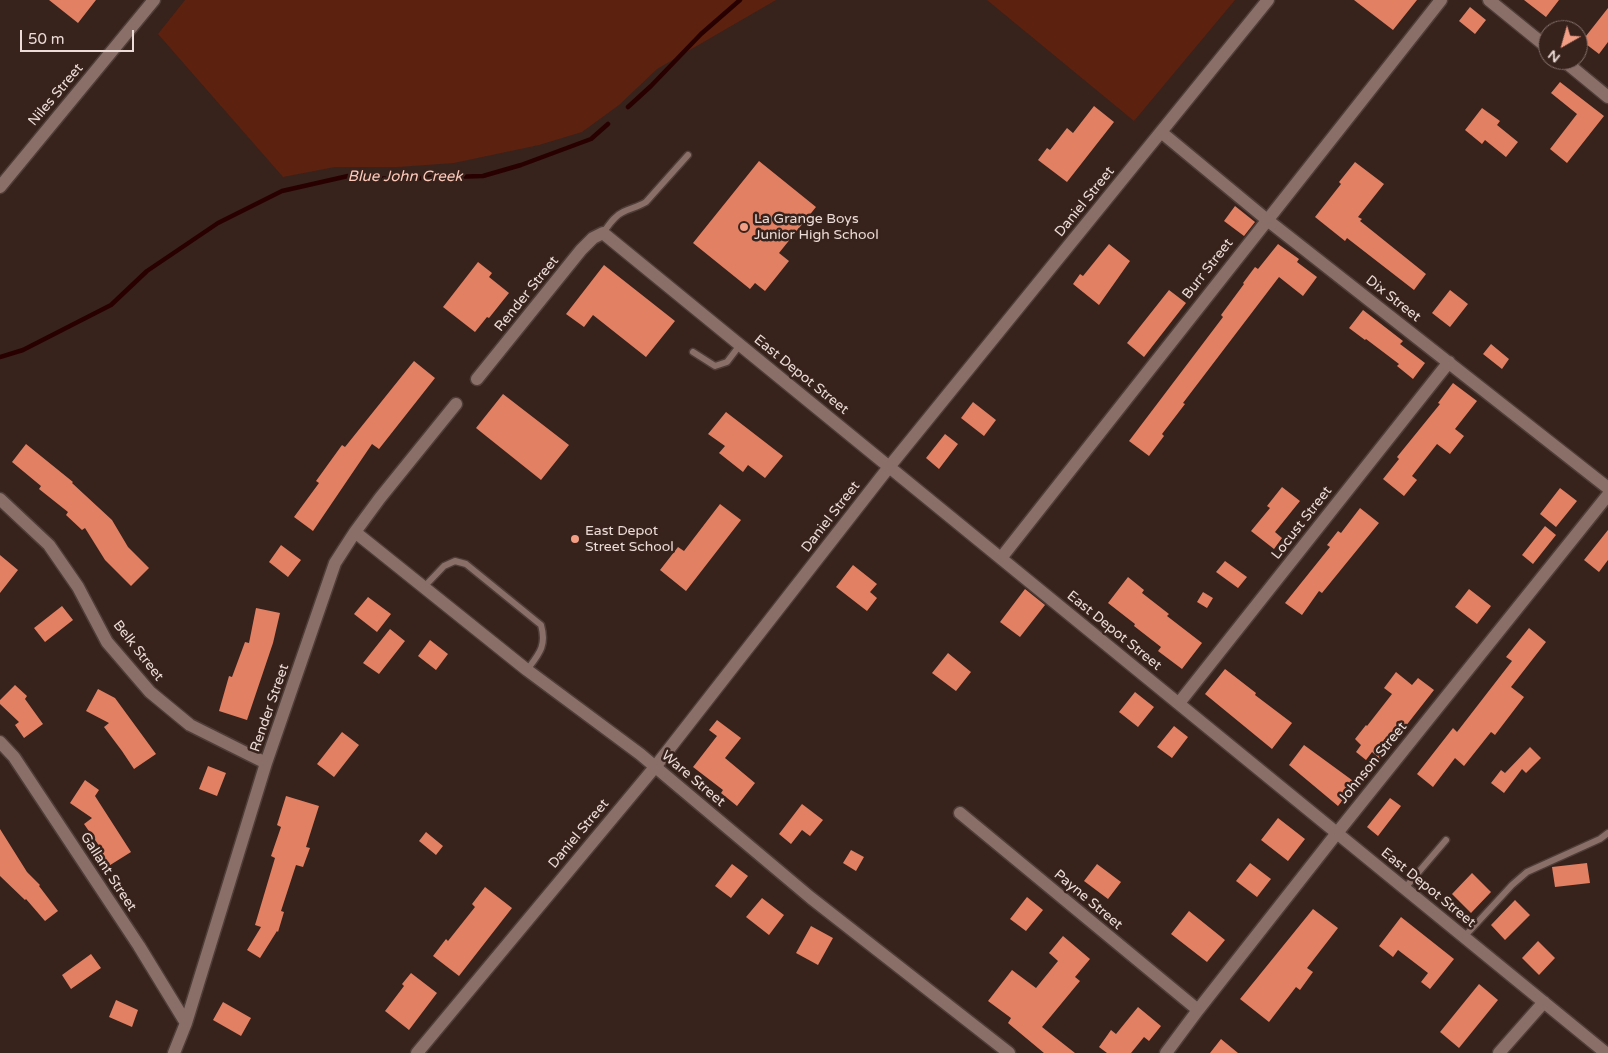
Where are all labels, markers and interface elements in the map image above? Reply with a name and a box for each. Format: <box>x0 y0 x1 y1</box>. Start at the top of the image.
scale bar <box>22 20 136 52</box>
north arrow <box>1538 20 1588 70</box>
text: 50 m <box>28 30 65 48</box>
text: N <box>1544 46 1564 67</box>
street label: Niles Street <box>25 60 87 130</box>
street label: Daniel Street <box>1052 164 1118 240</box>
water label: Blue John Creek <box>348 168 462 186</box>
place label: La Grange Boys Junior High School <box>754 211 879 243</box>
marker: La Grange Boys Junior High School <box>738 221 750 233</box>
street label: Burr Street <box>1179 235 1237 303</box>
street label: Render Street <box>491 253 563 335</box>
street label: Dix Street <box>1362 272 1424 326</box>
street label: East Depot Street <box>750 332 852 418</box>
street label: Daniel Street <box>798 478 864 556</box>
street label: Locust Street <box>1268 483 1336 563</box>
place label: East Depot Street School <box>585 523 674 556</box>
marker: East Depot Street School <box>569 533 581 545</box>
street label: East Depot Street <box>1063 588 1165 674</box>
street label: Belk Street <box>109 617 167 685</box>
street label: Render Street <box>247 662 293 754</box>
street label: Johnson Street <box>1335 719 1411 807</box>
street label: Ware Street <box>658 747 728 811</box>
street label: Daniel Street <box>545 796 613 872</box>
street label: Gallant Street <box>76 829 140 915</box>
street label: East Depot Street <box>1377 845 1479 931</box>
street label: Payne Street <box>1050 866 1126 934</box>

